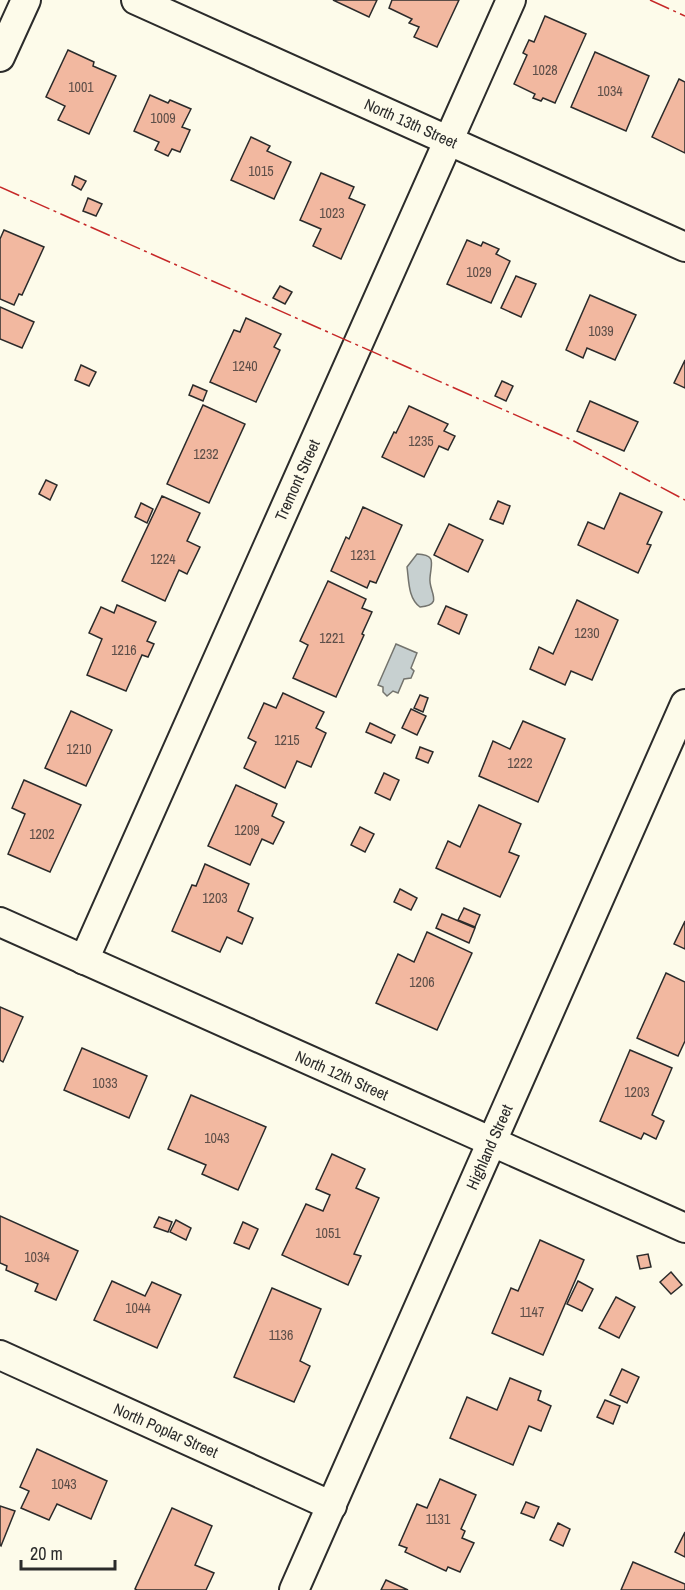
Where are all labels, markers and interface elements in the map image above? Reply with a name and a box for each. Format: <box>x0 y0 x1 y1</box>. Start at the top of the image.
house number: 1028 <box>532 61 558 79</box>
house number: 1001 <box>68 78 94 96</box>
house number: 1034 <box>597 82 623 100</box>
street label: North 13th Street <box>361 93 461 154</box>
house number: 1009 <box>150 109 176 127</box>
house number: 1015 <box>248 162 274 180</box>
house number: 1023 <box>319 204 345 222</box>
house number: 1029 <box>466 263 492 281</box>
house number: 1039 <box>588 322 614 340</box>
house number: 1240 <box>232 357 258 375</box>
house number: 1235 <box>408 432 434 450</box>
street label: Tremont Street <box>269 435 325 524</box>
house number: 1232 <box>193 445 219 463</box>
house number: 1231 <box>350 546 376 564</box>
house number: 1224 <box>150 550 176 568</box>
house number: 1230 <box>574 624 600 642</box>
house number: 1221 <box>319 629 345 647</box>
house number: 1216 <box>111 641 137 659</box>
house number: 1215 <box>274 731 300 749</box>
house number: 1210 <box>66 740 92 758</box>
house number: 1222 <box>507 754 533 772</box>
house number: 1209 <box>234 821 260 839</box>
house number: 1202 <box>29 825 55 843</box>
house number: 1203 <box>202 889 228 907</box>
house number: 1206 <box>409 973 435 991</box>
street label: North 12th Street <box>292 1045 392 1106</box>
house number: 1033 <box>92 1074 118 1092</box>
house number: 1203 <box>624 1083 650 1101</box>
street label: Highland Street <box>460 1101 518 1193</box>
house number: 1043 <box>204 1129 230 1147</box>
house number: 1051 <box>315 1224 341 1242</box>
house number: 1034 <box>24 1248 50 1266</box>
house number: 1044 <box>125 1299 151 1317</box>
house number: 1147 <box>520 1303 544 1321</box>
house number: 1136 <box>269 1326 293 1344</box>
street label: North Poplar Street <box>110 1397 222 1463</box>
house number: 1043 <box>51 1475 77 1493</box>
house number: 1131 <box>426 1510 451 1528</box>
scale bar <box>21 1533 116 1571</box>
text: 20 m <box>30 1541 63 1566</box>

